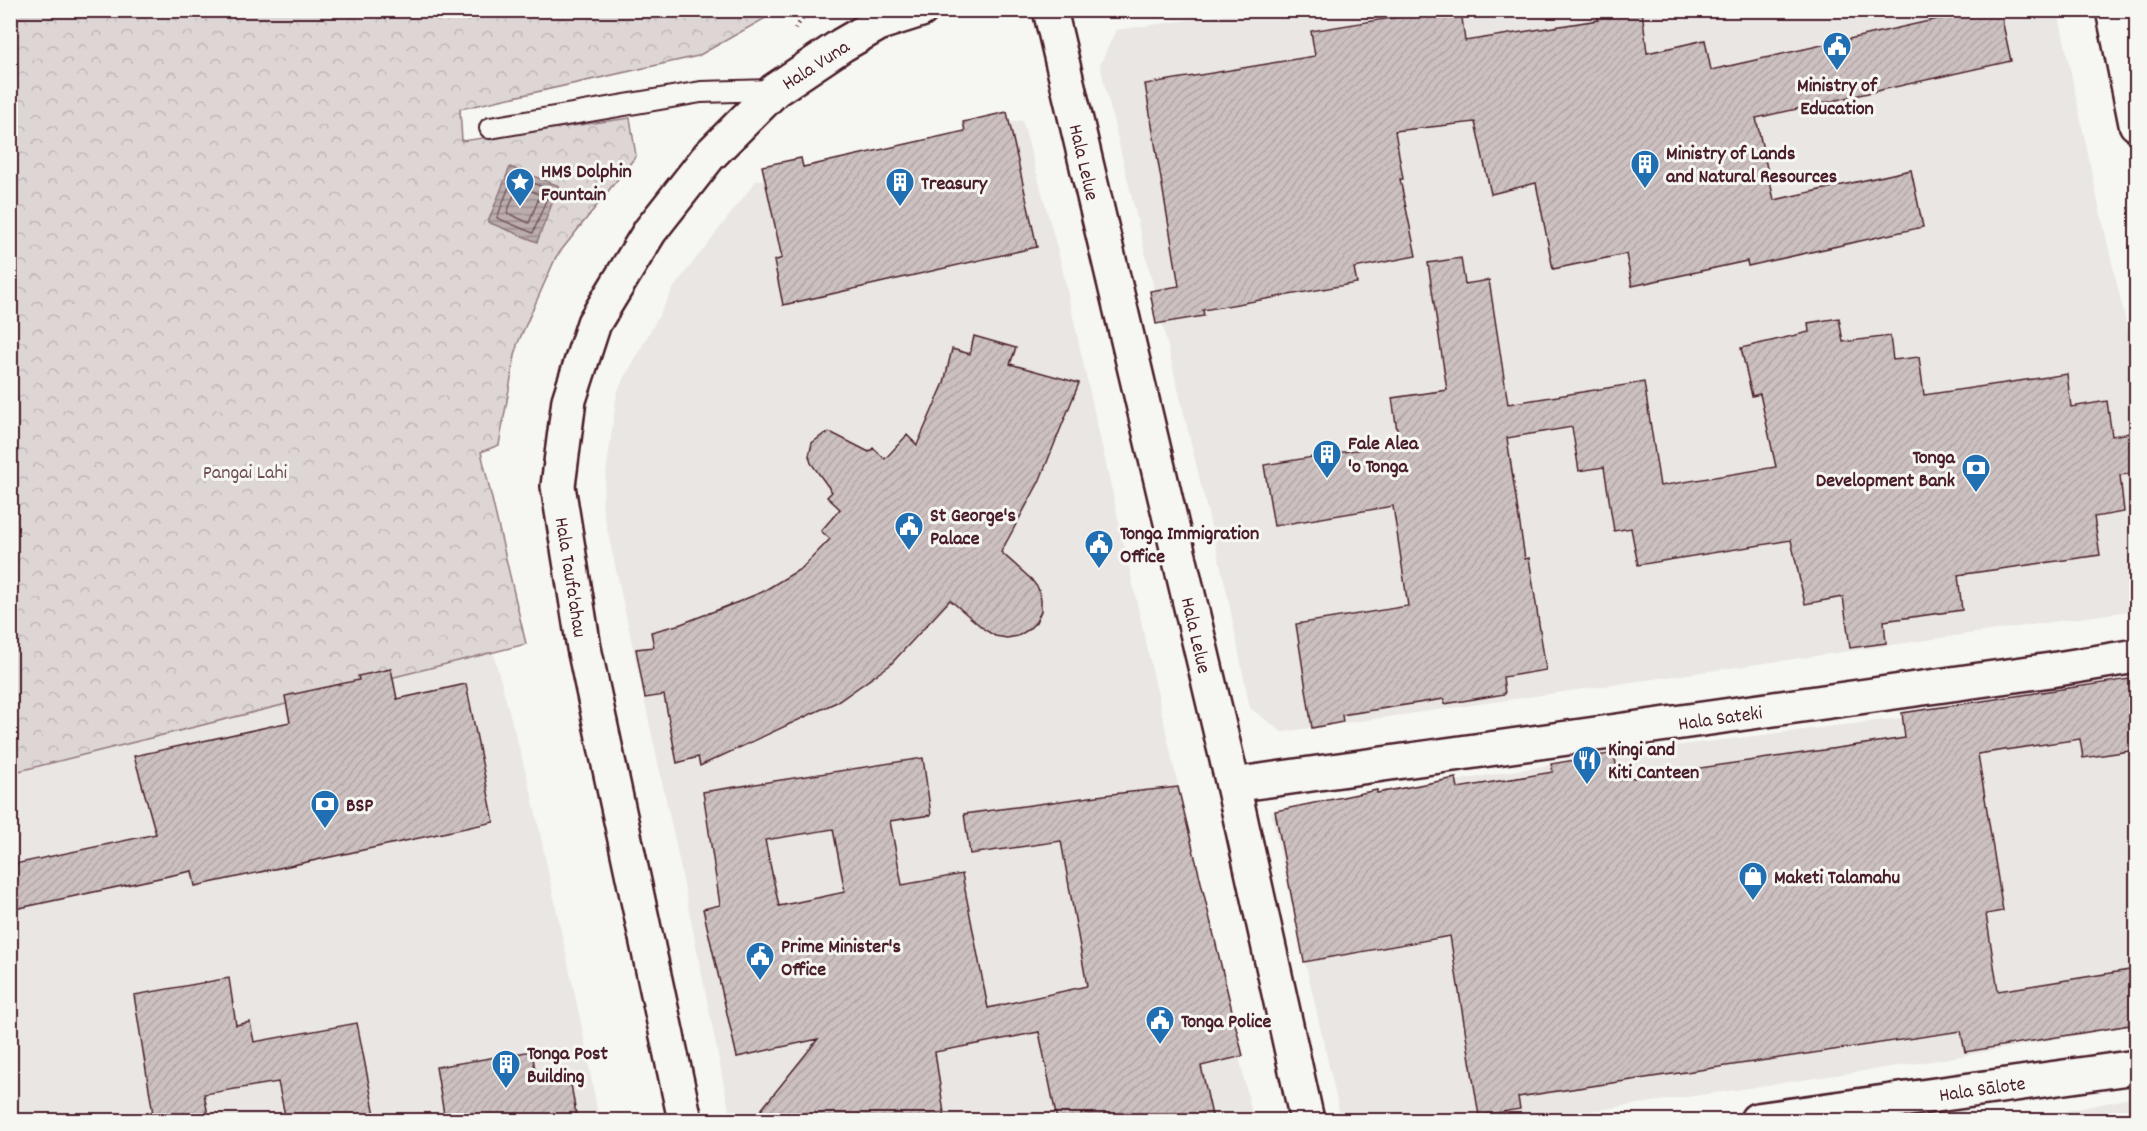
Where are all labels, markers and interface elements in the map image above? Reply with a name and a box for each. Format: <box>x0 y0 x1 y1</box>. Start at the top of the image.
public building icon: Ministry of Education <box>1821 30 1853 72</box>
street label: Hala Vuna <box>777 34 856 99</box>
place label: Ministry of Education <box>1797 73 1878 124</box>
street label: Hala Lelue <box>1060 122 1104 204</box>
place label: Ministry of Lands and Natural Resources <box>1666 141 1837 192</box>
building icon: Ministry of Lands and Natural Resources <box>1629 148 1661 190</box>
place label: HMS Dolphin Fountain <box>541 159 632 210</box>
place icon: HMS Dolphin Fountain <box>504 166 536 208</box>
building icon: Treasury <box>884 166 916 208</box>
place label: Treasury <box>921 171 988 199</box>
place label: Fale Alea 'o Tonga <box>1348 431 1419 482</box>
building icon: Fale Alea 'o Tonga <box>1311 438 1343 480</box>
place label: Tonga Development Bank <box>1816 445 1956 496</box>
bank icon: Tonga Development Bank <box>1960 452 1992 494</box>
park label: Pangai Lahi <box>203 460 288 488</box>
place label: St George's Palace <box>930 503 1016 554</box>
public building icon: St George's Palace <box>893 510 925 552</box>
street label: Hala Taufa'ahau <box>546 515 592 640</box>
place label: Tonga Immigration Office <box>1120 521 1259 572</box>
public building icon: Tonga Immigration Office <box>1083 528 1115 570</box>
street label: Hala Lelue <box>1172 595 1216 677</box>
street label: Hala Sateki <box>1677 700 1765 740</box>
place label: Kingi and Kiti Canteen <box>1608 737 1699 788</box>
restaurant icon: Kingi and Kiti Canteen <box>1571 744 1603 786</box>
bank icon: BSP <box>309 788 341 830</box>
place label: BSP <box>346 793 373 821</box>
shop icon: Maketi Talamahu <box>1737 860 1769 902</box>
place label: Maketi Talamahu <box>1774 865 1900 893</box>
place label: Prime Minister's Office <box>781 934 901 985</box>
public building icon: Prime Minister's Office <box>744 940 776 982</box>
public building icon: Tonga Police <box>1144 1004 1176 1046</box>
place label: Tonga Police <box>1181 1009 1272 1037</box>
place label: Tonga Post Building <box>527 1041 608 1092</box>
building icon: Tonga Post Building <box>490 1048 522 1090</box>
street label: Hala Sālote <box>1937 1071 2028 1111</box>

